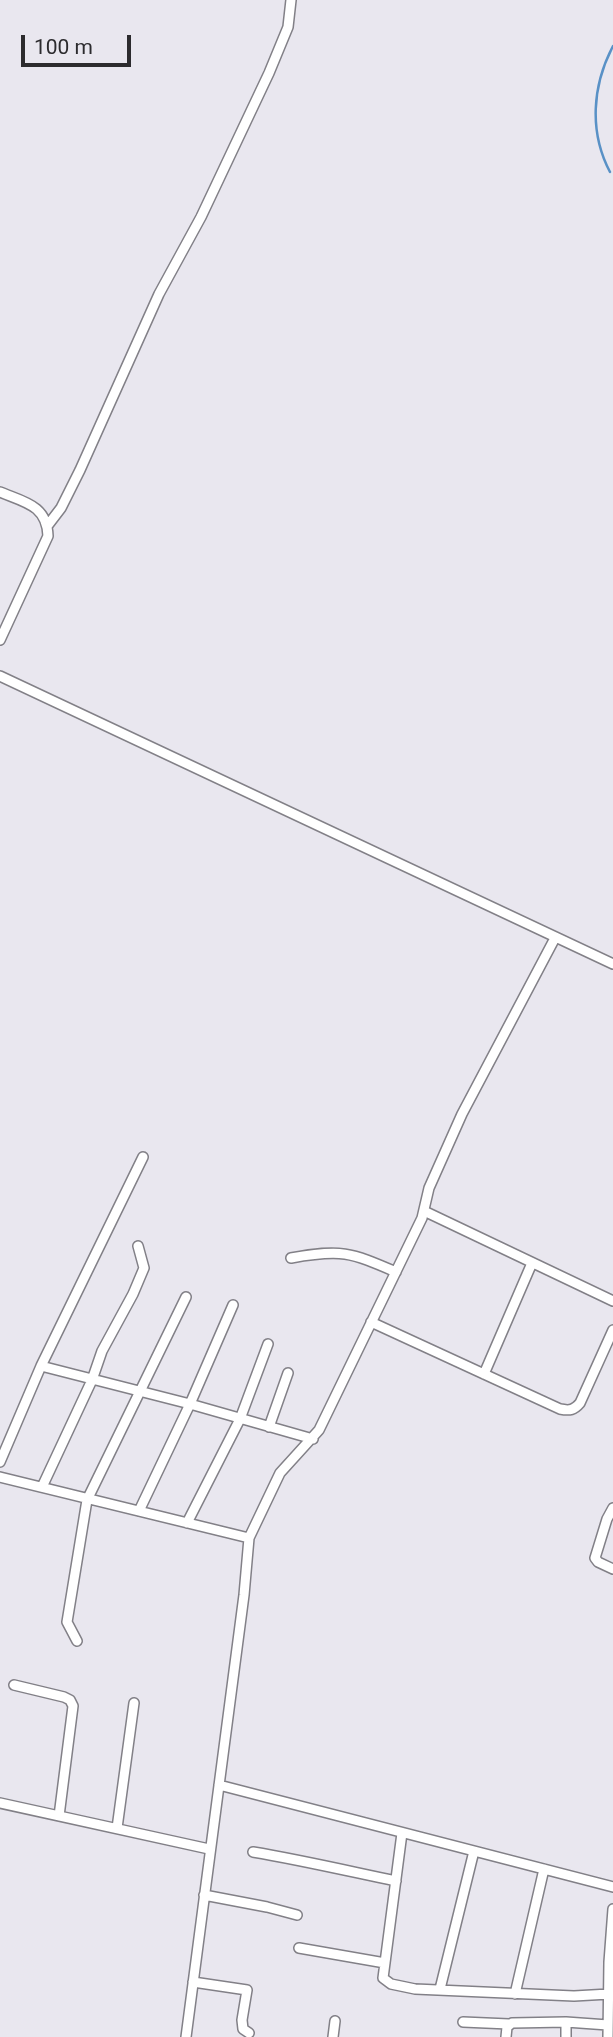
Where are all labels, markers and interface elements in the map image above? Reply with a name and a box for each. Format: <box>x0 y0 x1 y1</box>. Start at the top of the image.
scale bar <box>24 21 135 65</box>
text: 100 m <box>34 35 93 59</box>

